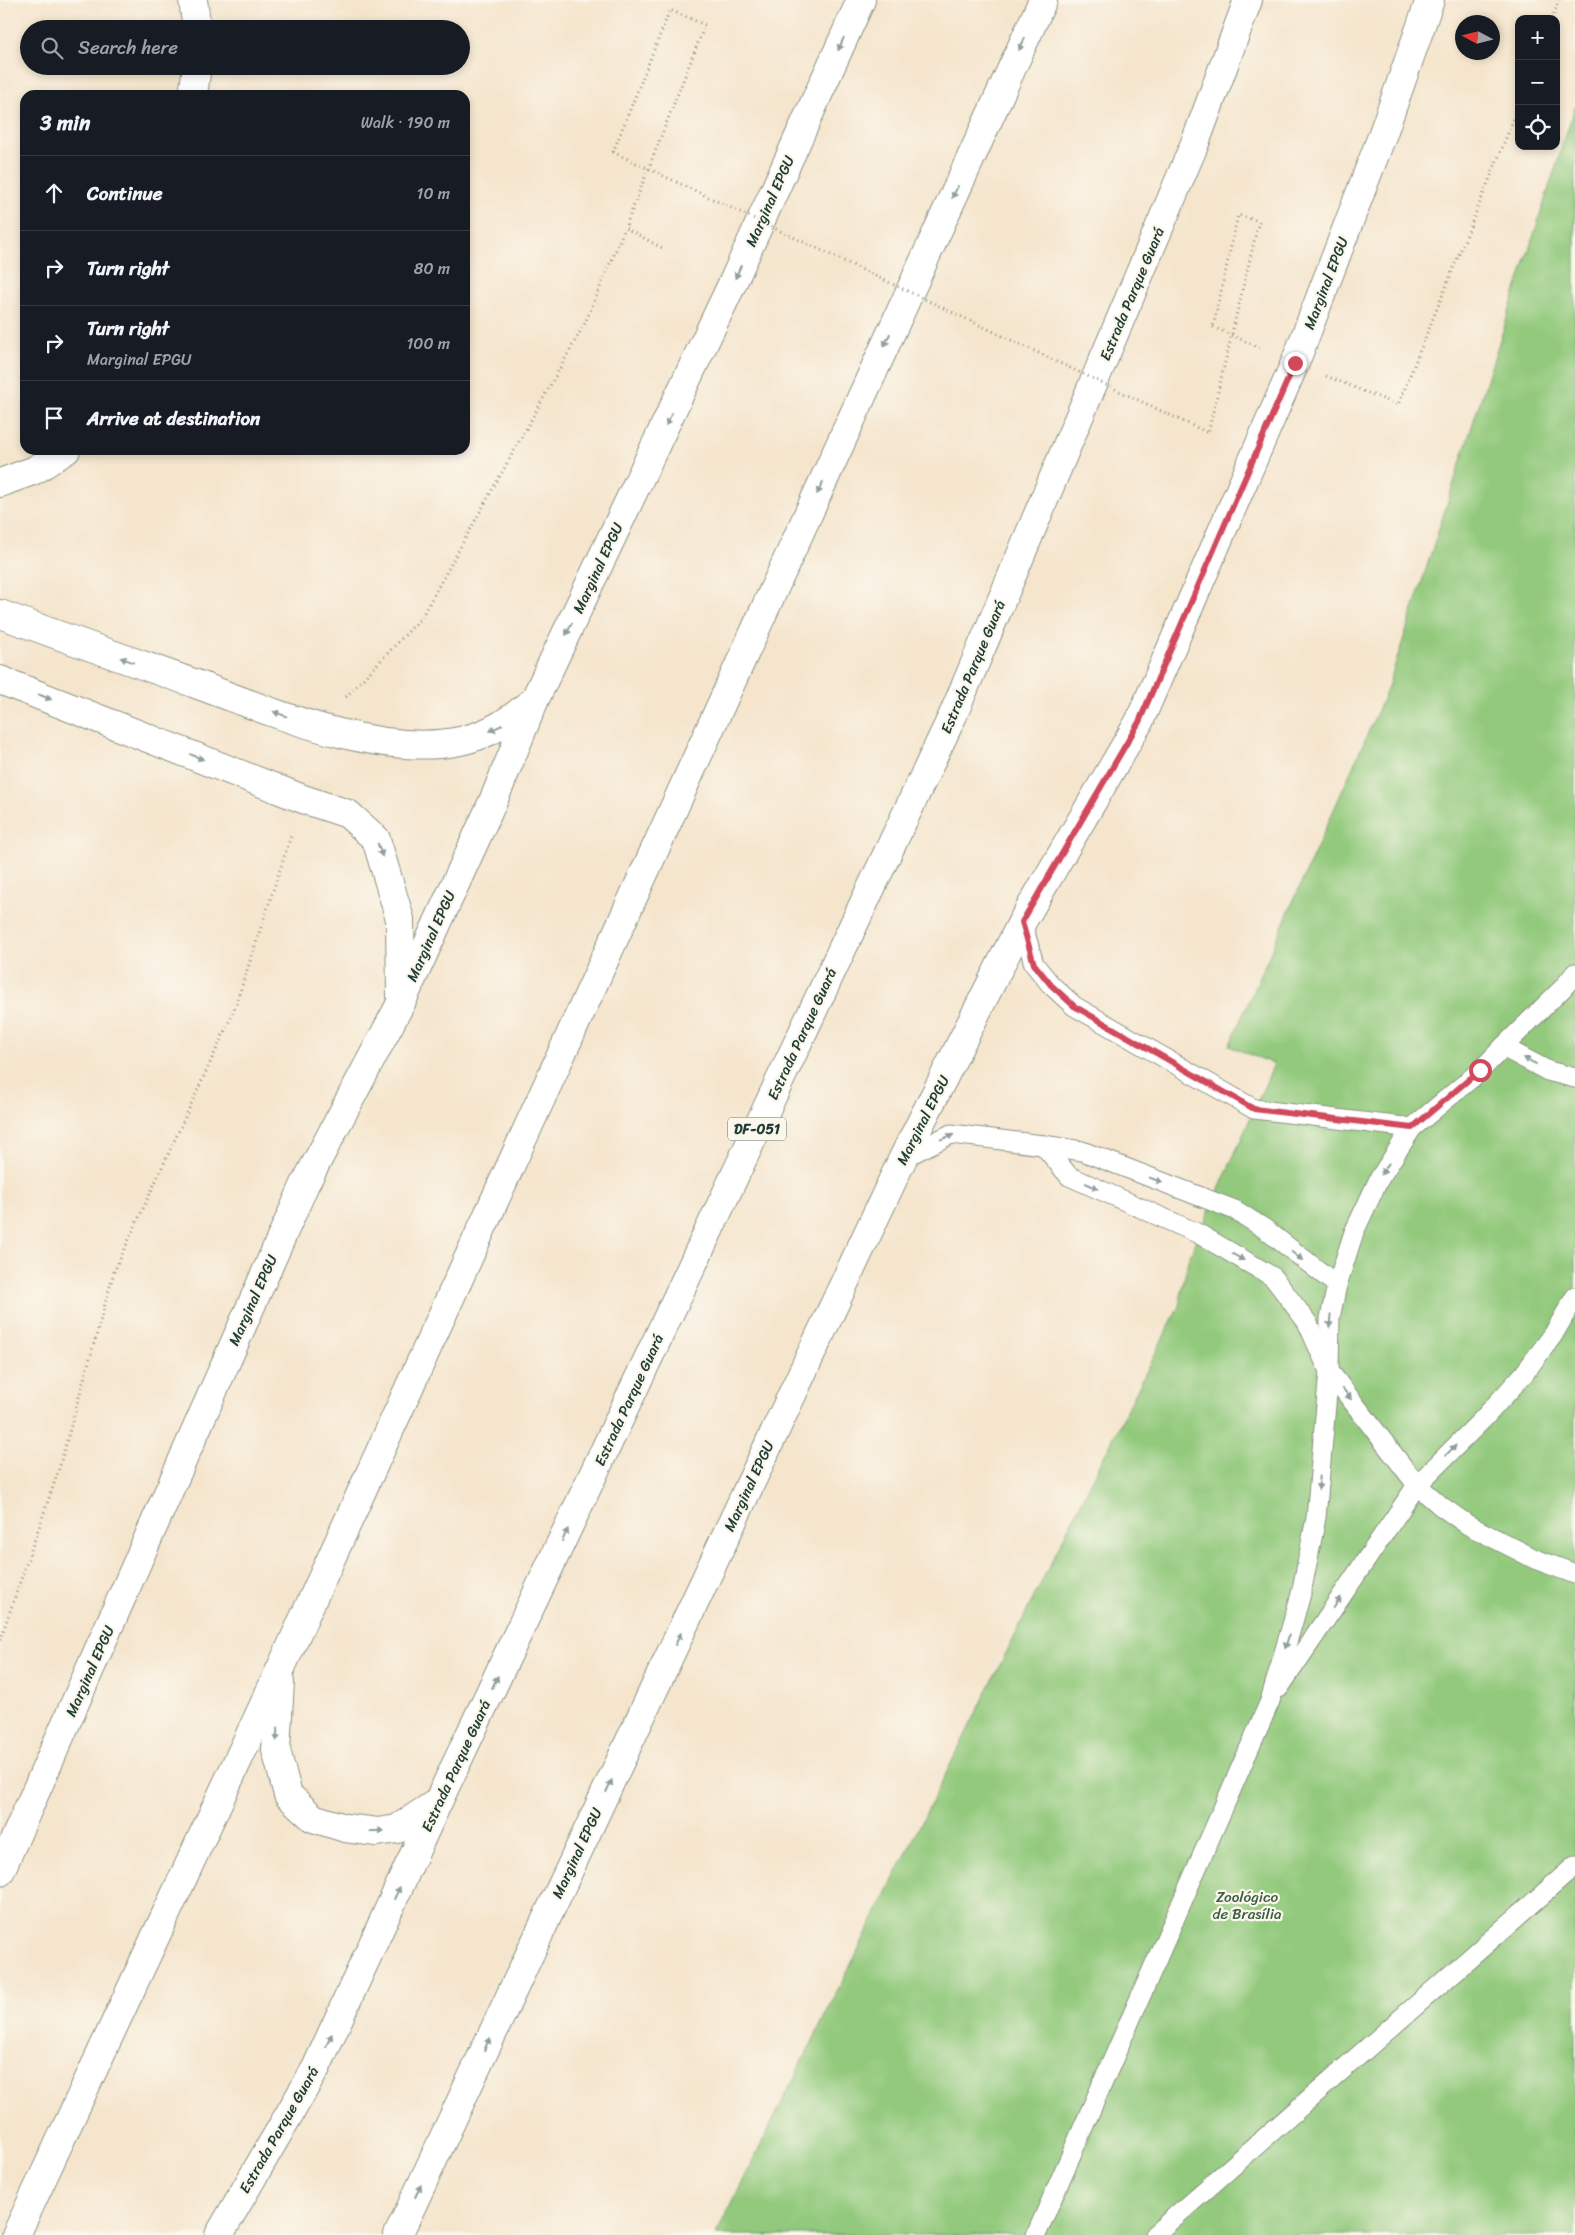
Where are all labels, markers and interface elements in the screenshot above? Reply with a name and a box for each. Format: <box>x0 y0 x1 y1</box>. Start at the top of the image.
north arrow <box>1455 15 1500 60</box>
map controls <box>1515 15 1560 150</box>
button: + <box>1515 15 1560 60</box>
search box <box>20 20 470 75</box>
text: Search here <box>78 31 178 64</box>
icon: search <box>38 34 66 62</box>
one-way arrow <box>837 37 845 51</box>
one-way arrow <box>1018 37 1026 51</box>
button: − <box>1515 60 1560 105</box>
text: 3 min <box>40 104 90 142</box>
button: locate <box>1515 105 1560 150</box>
text: Walk · 190 m <box>361 108 450 137</box>
street label: Marginal EPGU <box>738 151 802 251</box>
text: Continue <box>87 177 163 210</box>
icon: ahead <box>40 179 68 207</box>
text: 10 m <box>417 179 450 208</box>
one-way arrow <box>951 185 959 199</box>
street label: Estrada Parque Guará <box>1092 223 1172 365</box>
street label: Marginal EPGU <box>1296 232 1356 333</box>
text: Turn right <box>87 252 169 285</box>
icon: right <box>40 254 68 282</box>
text: 80 m <box>414 254 450 283</box>
one-way arrow <box>733 265 741 279</box>
text: Turn right <box>87 312 169 345</box>
icon: right <box>40 329 68 357</box>
text: 100 m <box>406 329 450 358</box>
one-way arrow <box>883 333 891 347</box>
text: Marginal EPGU <box>87 345 192 374</box>
route end <box>1284 352 1307 375</box>
text: Arrive at destination <box>87 402 260 435</box>
icon: arrive <box>40 404 68 432</box>
one-way arrow <box>664 412 672 426</box>
one-way arrow <box>816 481 824 495</box>
street label: Marginal EPGU <box>565 518 631 618</box>
street label: Estrada Parque Guará <box>933 596 1013 738</box>
one-way arrow <box>565 622 573 636</box>
one-way arrow <box>119 656 134 664</box>
one-way arrow <box>38 694 53 702</box>
one-way arrow <box>272 710 287 718</box>
one-way arrow <box>489 724 503 732</box>
one-way arrow <box>189 754 204 761</box>
one-way arrow <box>377 842 384 857</box>
street label: Marginal EPGU <box>399 886 463 986</box>
street label: Estrada Parque Guará <box>760 963 844 1104</box>
one-way arrow <box>1522 1057 1537 1065</box>
route start <box>1469 1059 1492 1082</box>
street label: Marginal EPGU <box>889 1070 957 1170</box>
road number: DF-051 <box>728 1118 786 1140</box>
one-way arrow <box>940 1133 955 1141</box>
one-way arrow <box>1381 1162 1390 1176</box>
one-way arrow <box>1149 1176 1164 1184</box>
one-way arrow <box>1085 1183 1099 1191</box>
street label: Marginal EPGU <box>221 1250 285 1350</box>
one-way arrow <box>1290 1251 1304 1261</box>
one-way arrow <box>1231 1252 1244 1261</box>
one-way arrow <box>1326 1313 1334 1329</box>
street label: Estrada Parque Guará <box>587 1329 671 1470</box>
one-way arrow <box>1342 1387 1352 1401</box>
street label: Marginal EPGU <box>716 1436 782 1536</box>
one-way arrow <box>1445 1445 1457 1457</box>
one-way arrow <box>1315 1475 1323 1491</box>
one-way arrow <box>561 1528 569 1542</box>
one-way arrow <box>1332 1596 1342 1610</box>
street label: Marginal EPGU <box>58 1621 122 1721</box>
one-way arrow <box>674 1632 682 1646</box>
one-way arrow <box>1283 1634 1291 1649</box>
one-way arrow <box>491 1675 499 1689</box>
street label: Estrada Parque Guará <box>414 1695 498 1836</box>
one-way arrow <box>273 1726 281 1742</box>
one-way arrow <box>605 1779 613 1793</box>
street label: Marginal EPGU <box>544 1803 610 1903</box>
one-way arrow <box>370 1827 386 1835</box>
park label: Zoológico de Brasília <box>1213 1884 1282 1927</box>
one-way arrow <box>393 1886 401 1900</box>
one-way arrow <box>325 2033 333 2047</box>
one-way arrow <box>484 2037 492 2051</box>
street label: Estrada Parque Guará <box>232 2061 326 2198</box>
one-way arrow <box>415 2184 423 2198</box>

